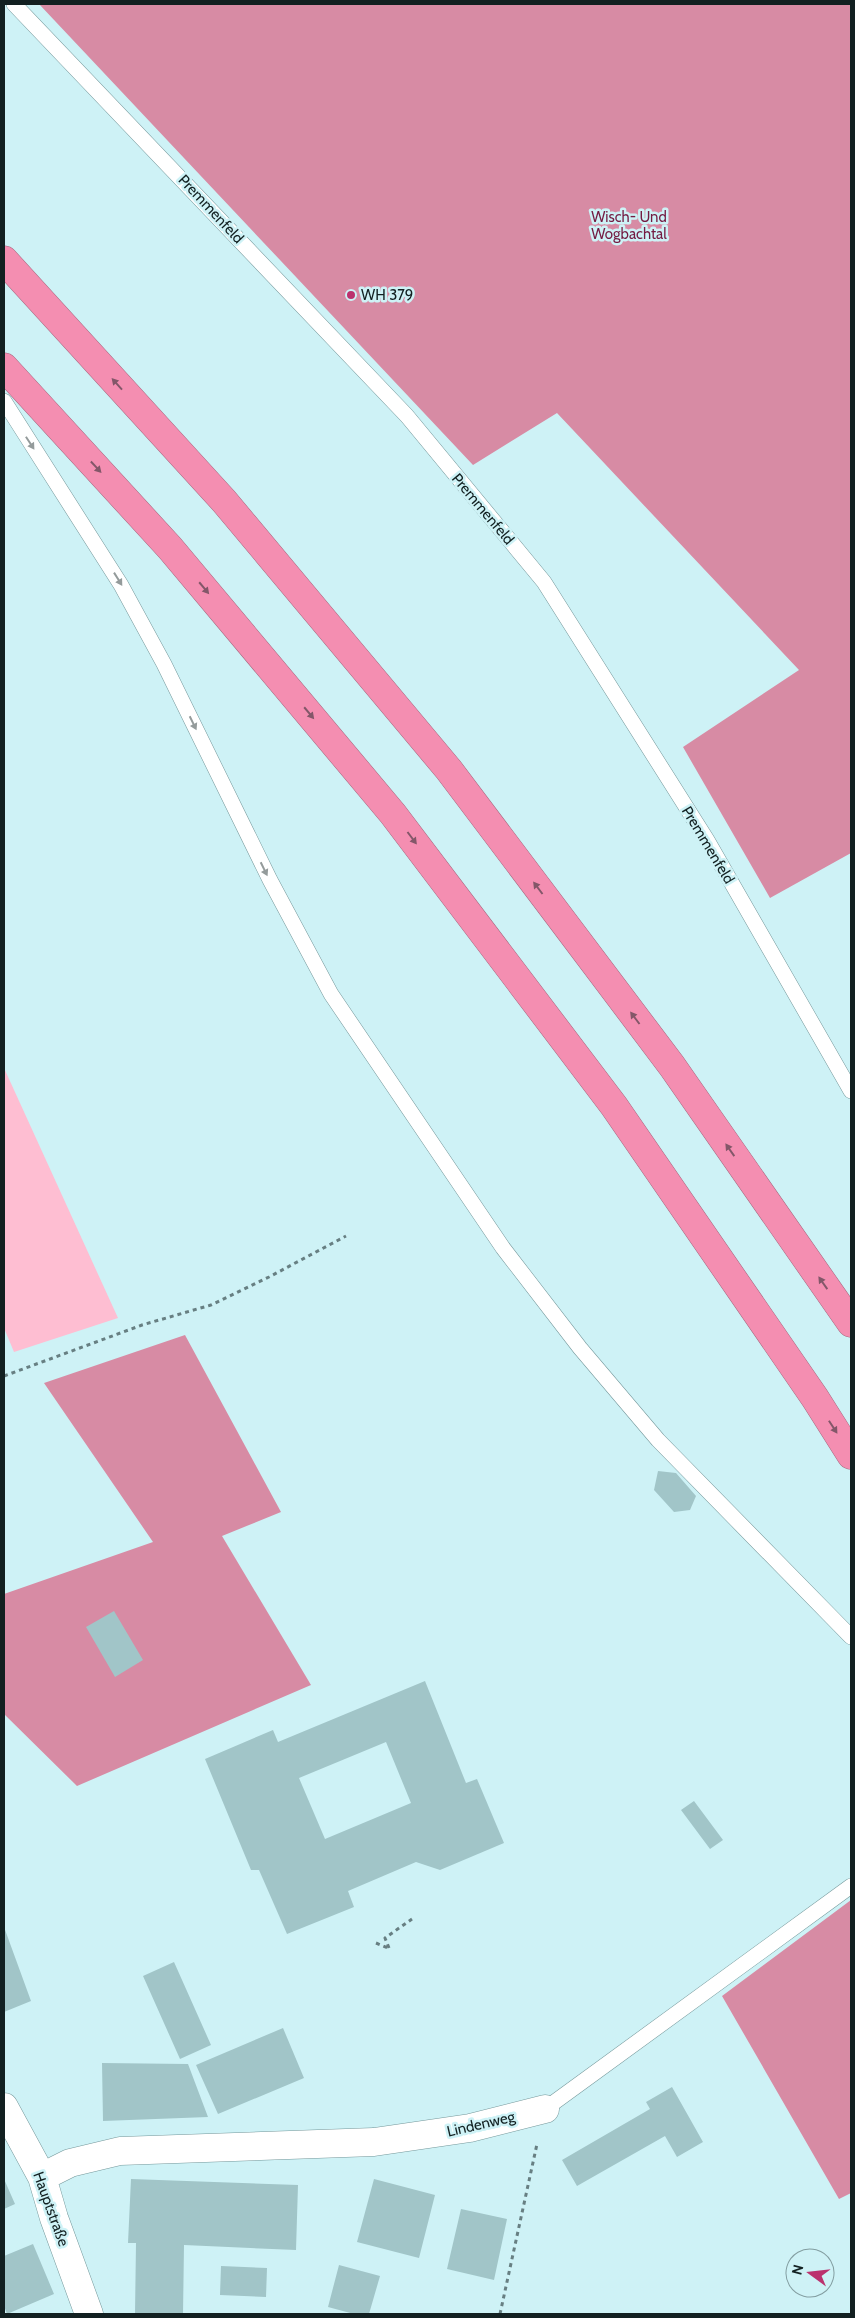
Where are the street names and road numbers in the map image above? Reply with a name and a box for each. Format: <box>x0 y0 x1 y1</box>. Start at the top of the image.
street label: Premmenfeld <box>175 171 247 247</box>
street label: Premmenfeld <box>448 470 518 548</box>
street label: Premmenfeld <box>678 803 738 887</box>
street label: Lindenweg <box>445 2107 517 2141</box>
street label: Hauptstraße <box>29 2169 73 2249</box>

